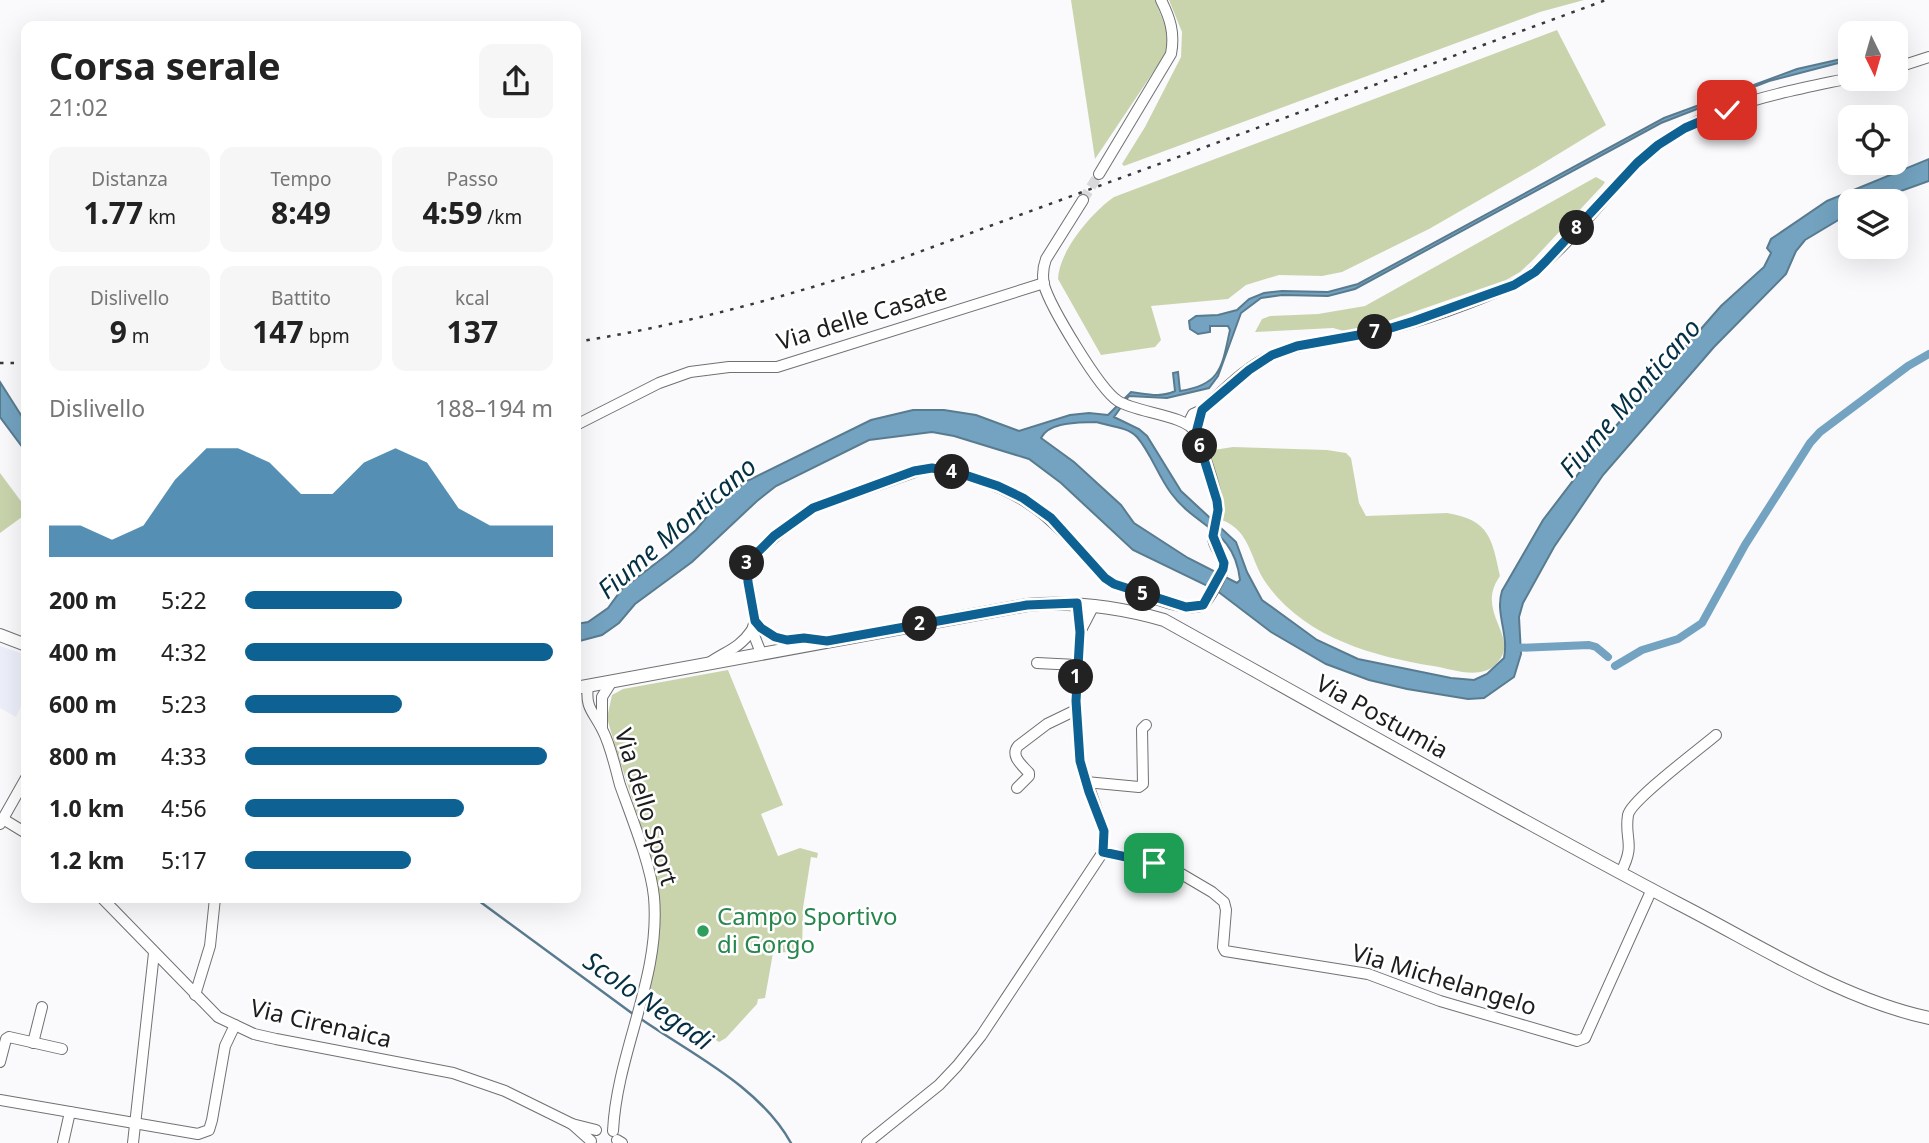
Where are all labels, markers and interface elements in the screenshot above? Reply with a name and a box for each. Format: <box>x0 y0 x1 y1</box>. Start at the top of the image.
north arrow <box>1838 21 1908 91</box>
map controls <box>1838 21 1908 259</box>
text: Corsa serale <box>49 39 281 91</box>
button: share <box>479 44 553 118</box>
pin <box>1697 80 1757 140</box>
text: 21:02 <box>49 91 108 123</box>
icon: check <box>1708 91 1746 129</box>
button: locate <box>1838 105 1908 175</box>
text: Distanza <box>91 166 168 192</box>
text: Tempo <box>271 166 331 192</box>
text: Passo <box>446 166 498 192</box>
button: layers <box>1838 189 1908 259</box>
text: 1.77 <box>83 192 143 233</box>
text: 8:49 <box>271 192 331 233</box>
text: 4:59 <box>422 192 482 233</box>
text: km <box>143 204 176 230</box>
text: /km <box>482 204 522 230</box>
pin: 8 <box>1560 210 1594 246</box>
text: 8 <box>1571 214 1582 240</box>
street label: Via delle Casate <box>772 274 951 357</box>
text: Dislivello <box>90 285 169 311</box>
text: Battito <box>271 285 331 311</box>
text: kcal <box>455 285 490 311</box>
water label: Fiume Monticano <box>1550 310 1708 485</box>
text: 9 <box>110 311 127 352</box>
text: 147 <box>252 311 304 352</box>
text: 137 <box>447 311 498 352</box>
pin: 7 <box>1358 314 1392 350</box>
text: 7 <box>1369 318 1380 344</box>
text: m <box>127 323 150 349</box>
text: bpm <box>304 323 350 349</box>
text: Dislivello <box>49 392 145 424</box>
text: 188–194 m <box>435 392 553 424</box>
pin: 6 <box>1182 428 1218 464</box>
text: 6 <box>1194 432 1205 458</box>
water label: Fiume Monticano <box>589 448 764 606</box>
pin: 4 <box>934 454 970 490</box>
text: 4 <box>946 458 957 484</box>
pin: 3 <box>730 546 764 580</box>
text: 3 <box>741 549 752 575</box>
pin: 5 <box>1126 576 1160 612</box>
text: 5 <box>1137 580 1148 606</box>
text: 200 m <box>49 584 117 616</box>
text: 5:22 <box>161 584 207 616</box>
pin: 2 <box>902 606 937 642</box>
text: 2 <box>914 610 925 636</box>
text: 400 m <box>49 636 117 668</box>
text: 4:32 <box>161 636 207 668</box>
pin: 1 <box>1058 660 1094 694</box>
text: 1 <box>1070 663 1081 689</box>
street label: Via Postumia <box>1311 666 1455 766</box>
text: 600 m <box>49 688 117 720</box>
text: 5:23 <box>161 688 207 720</box>
street label: Via dello Sport <box>608 724 687 890</box>
text: 800 m <box>49 740 117 772</box>
text: 4:33 <box>161 740 207 772</box>
text: 1.0 km <box>49 792 124 824</box>
text: 4:56 <box>161 792 207 824</box>
pin <box>1124 833 1184 893</box>
text: 1.2 km <box>49 844 124 876</box>
text: 5:17 <box>161 844 207 876</box>
icon: arrive <box>1135 844 1173 882</box>
place label: Campo Sportivo di Gorgo <box>717 899 898 960</box>
marker: Campo Sportivo di Gorgo <box>695 923 711 939</box>
street label: Via Michelangelo <box>1348 935 1541 1022</box>
water label: Scolo Negadi <box>577 942 722 1059</box>
street label: Via Cirenaica <box>247 990 395 1055</box>

